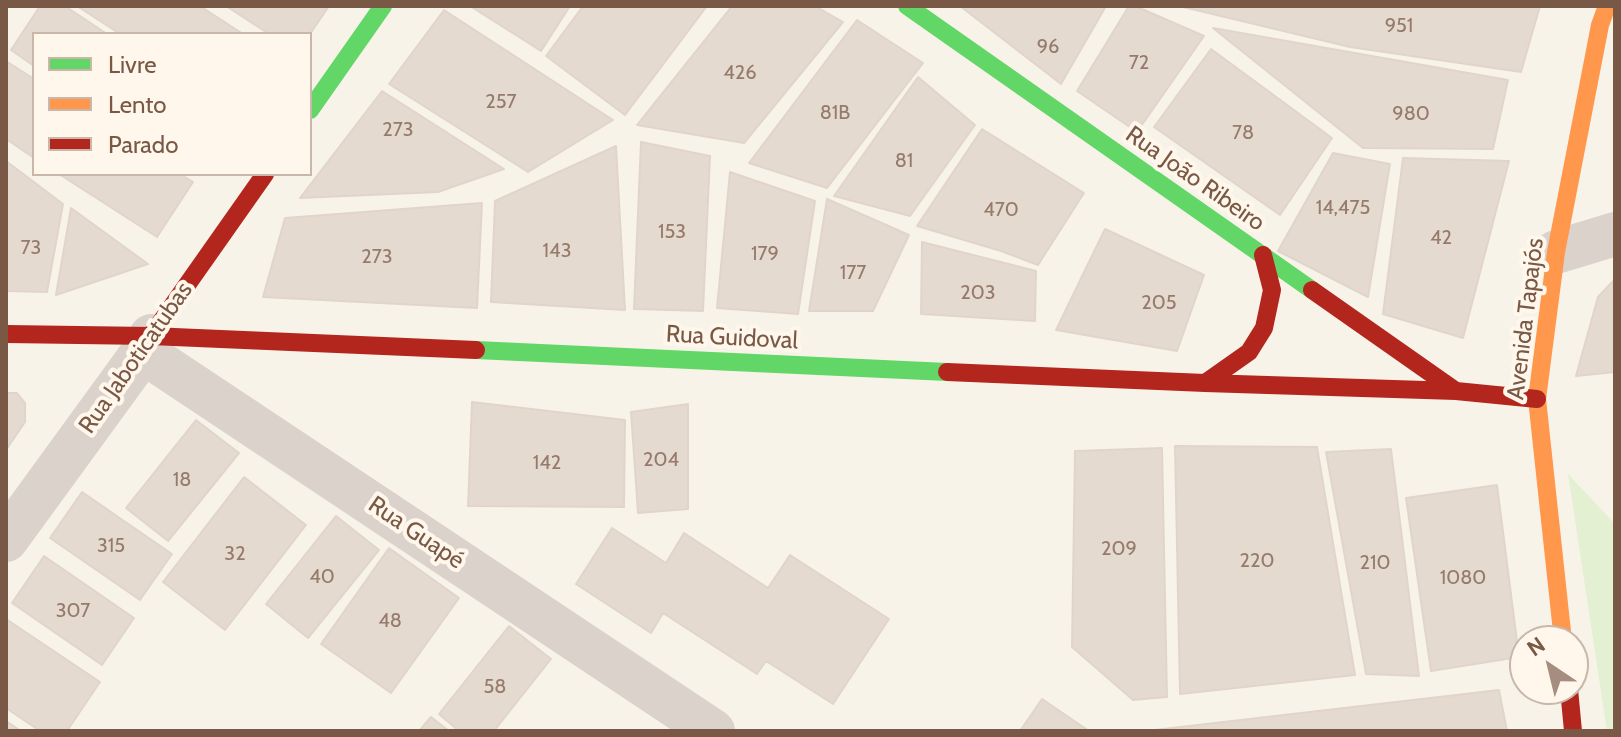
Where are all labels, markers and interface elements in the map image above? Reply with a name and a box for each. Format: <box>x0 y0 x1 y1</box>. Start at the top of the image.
house number: 951 <box>1385 14 1413 38</box>
legend <box>32 32 312 176</box>
house number: 96 <box>1037 35 1059 59</box>
text: Livre <box>108 50 156 79</box>
house number: 72 <box>1129 51 1149 75</box>
house number: 426 <box>723 61 757 85</box>
text: Lento <box>108 90 167 119</box>
house number: 257 <box>485 90 517 114</box>
house number: 81B <box>820 101 850 125</box>
house number: 980 <box>1392 102 1430 126</box>
house number: 273 <box>382 118 414 142</box>
street label: Rua João Ribeiro <box>1120 120 1270 238</box>
house number: 78 <box>1232 121 1254 145</box>
text: Parado <box>108 130 178 159</box>
house number: 81 <box>895 149 913 173</box>
house number: 14,475 <box>1316 196 1370 220</box>
house number: 470 <box>983 198 1019 222</box>
house number: 153 <box>658 220 686 244</box>
house number: 42 <box>1430 226 1452 250</box>
house number: 73 <box>21 236 41 260</box>
street label: Avenida Tapajós <box>1502 237 1550 401</box>
house number: 143 <box>543 239 571 263</box>
house number: 179 <box>751 242 779 266</box>
house number: 273 <box>361 245 393 269</box>
house number: 177 <box>840 261 866 285</box>
street label: Rua Jaboticatubas <box>73 277 199 439</box>
house number: 203 <box>960 281 996 305</box>
house number: 205 <box>1141 291 1177 315</box>
street label: Rua Guidoval <box>665 320 799 356</box>
house number: 204 <box>643 448 679 472</box>
house number: 142 <box>533 451 561 475</box>
house number: 18 <box>173 468 191 492</box>
street label: Rua Guapé <box>363 490 469 576</box>
house number: 315 <box>97 534 125 558</box>
house number: 209 <box>1101 537 1137 561</box>
house number: 32 <box>224 542 246 566</box>
house number: 220 <box>1240 549 1274 573</box>
house number: 210 <box>1360 551 1390 575</box>
house number: 40 <box>309 565 335 589</box>
house number: 1080 <box>1440 566 1486 590</box>
house number: 307 <box>56 599 90 623</box>
house number: 48 <box>378 609 402 633</box>
north arrow <box>1509 625 1589 705</box>
text: N <box>1522 631 1550 662</box>
house number: 58 <box>484 675 506 699</box>

